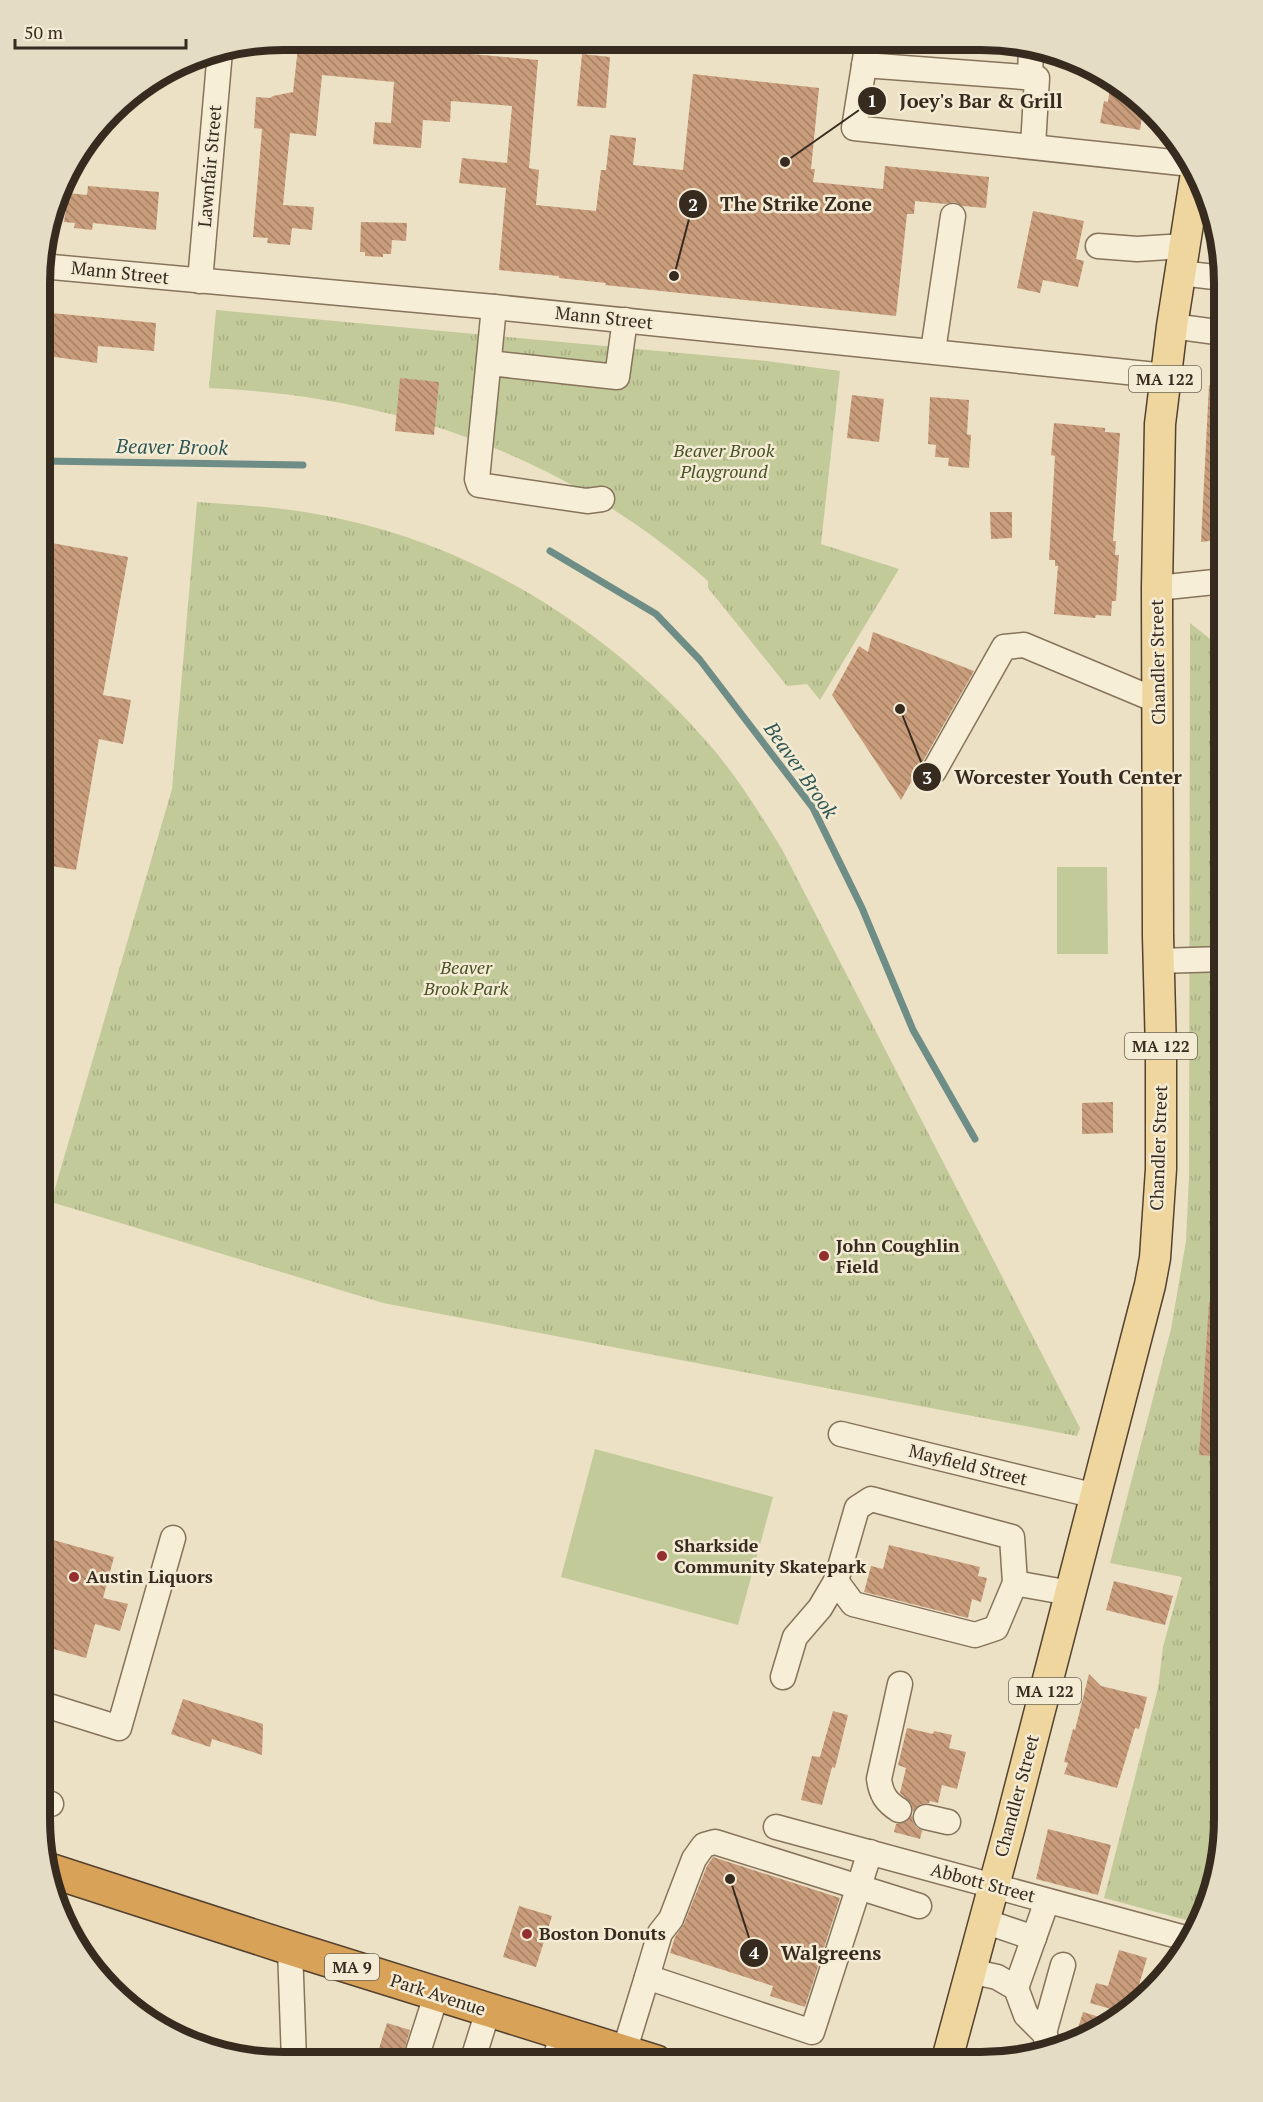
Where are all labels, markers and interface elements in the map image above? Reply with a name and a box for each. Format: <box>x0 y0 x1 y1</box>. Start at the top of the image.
scale bar <box>15 12 186 50</box>
text: 50 m <box>24 20 64 44</box>
callout: Joey's Bar & Grill <box>857 82 1075 120</box>
text: Joey's Bar & Grill <box>899 87 1063 114</box>
text: 1 <box>867 88 877 112</box>
street label: Lawnfair Street <box>192 103 226 228</box>
callout: The Strike Zone <box>678 185 884 223</box>
text: The Strike Zone <box>720 190 872 217</box>
text: 2 <box>688 192 698 216</box>
street label: Mann Street <box>70 255 171 289</box>
street label: Mann Street <box>554 300 655 334</box>
road number: MA 122 <box>1129 366 1201 392</box>
water label: Beaver Brook <box>115 432 229 461</box>
park label: Beaver Brook Playground <box>673 438 775 483</box>
street label: Chandler Street <box>1144 599 1170 725</box>
water label: Beaver Brook <box>758 715 845 824</box>
callout: Worcester Youth Center <box>912 758 1194 796</box>
text: Worcester Youth Center <box>954 763 1182 790</box>
text: 3 <box>922 765 932 789</box>
park label: Beaver Brook Park <box>423 955 509 1000</box>
road number: MA 122 <box>1125 1033 1197 1059</box>
street label: Chandler Street <box>1144 1084 1172 1211</box>
place label: John Coughlin Field <box>836 1233 960 1278</box>
marker: John Coughlin Field <box>817 1249 831 1263</box>
street label: Mayfield Street <box>906 1438 1030 1490</box>
place label: Sharkside Community Skatepark <box>674 1533 867 1578</box>
marker: Sharkside Community Skatepark <box>655 1549 669 1563</box>
place label: Austin Liquors <box>86 1564 213 1588</box>
marker: Austin Liquors <box>67 1570 81 1584</box>
road number: MA 122 <box>1009 1678 1081 1704</box>
street label: Chandler Street <box>988 1732 1044 1860</box>
street label: Abbott Street <box>928 1857 1039 1908</box>
place label: Boston Donuts <box>539 1921 666 1945</box>
marker: Boston Donuts <box>520 1927 534 1941</box>
callout: Walgreens <box>739 1934 893 1972</box>
text: Walgreens <box>781 1939 881 1966</box>
text: 4 <box>749 1940 760 1964</box>
road number: MA 9 <box>325 1954 379 1980</box>
street label: Park Avenue <box>388 1967 489 2021</box>

